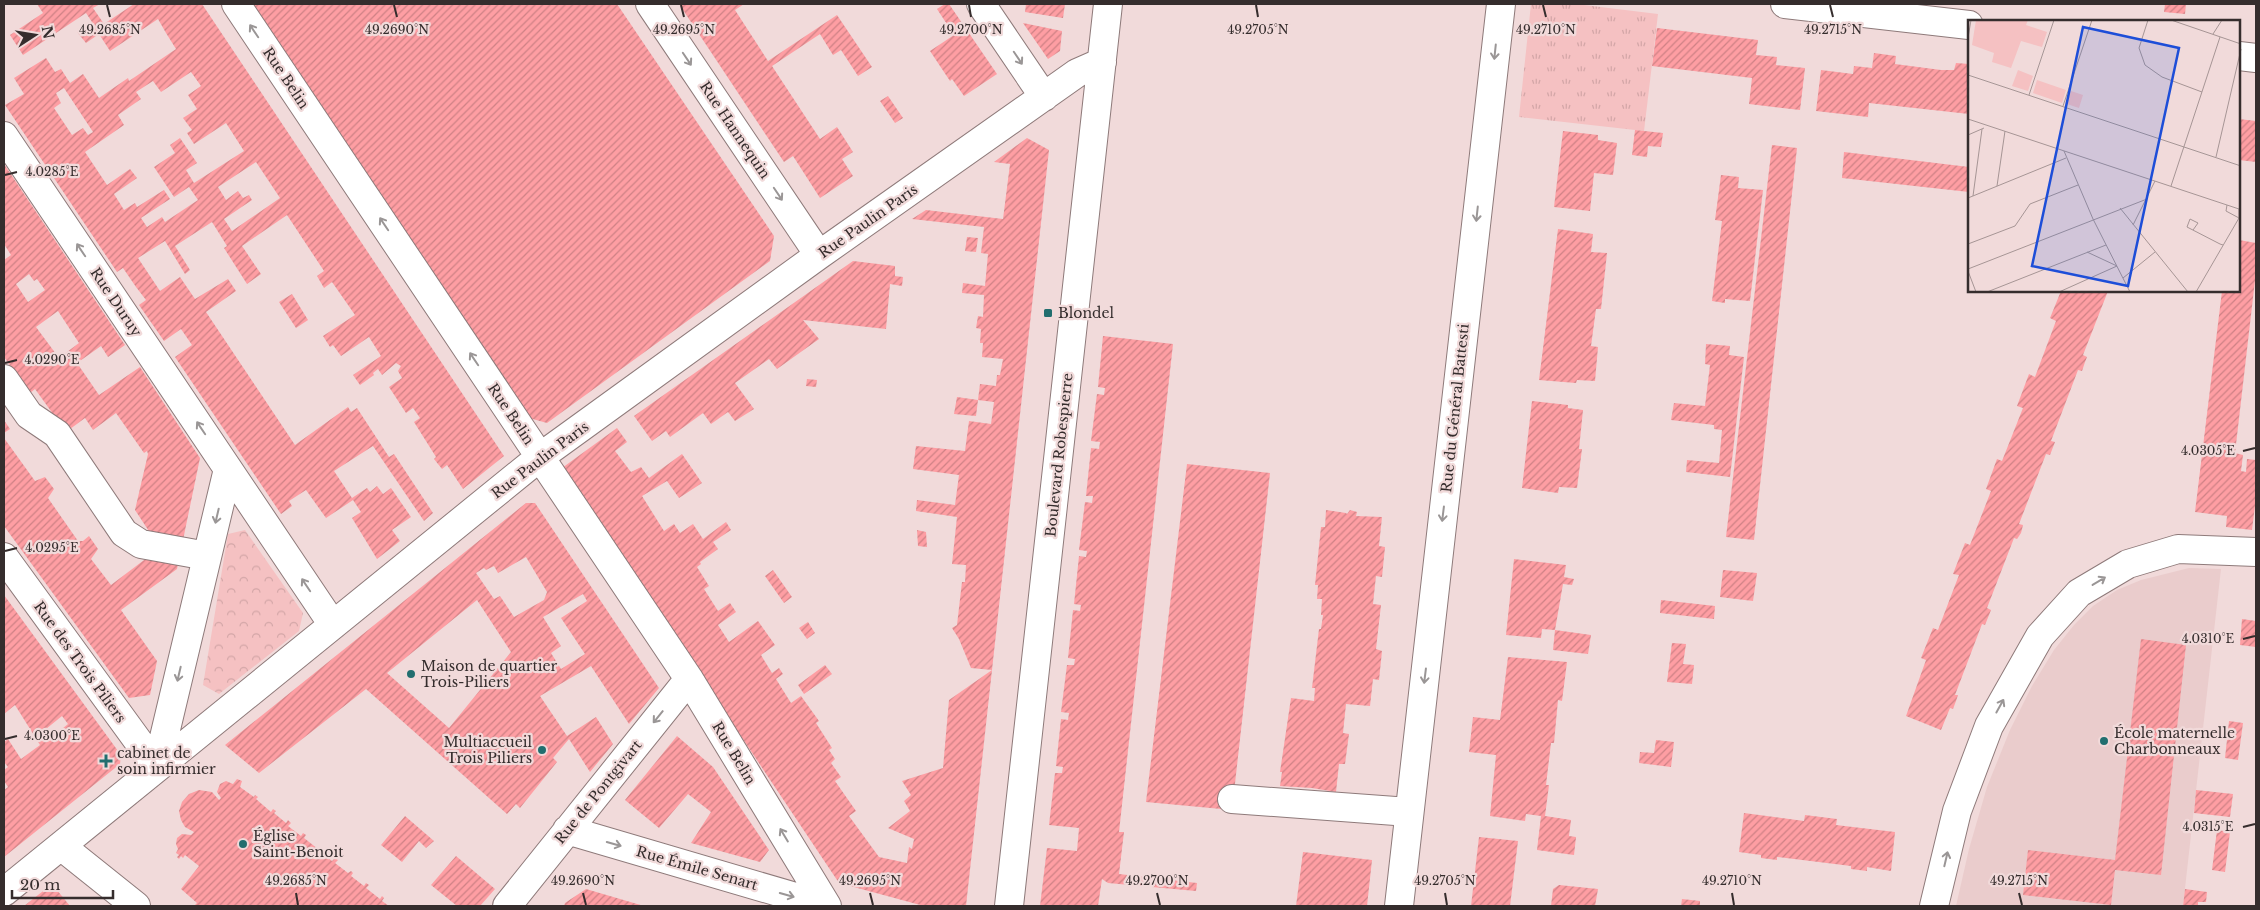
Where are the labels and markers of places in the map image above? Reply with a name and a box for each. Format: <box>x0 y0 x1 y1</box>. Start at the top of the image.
place label: Blondel <box>1058 304 1115 322</box>
marker: Blondel <box>1042 307 1054 319</box>
place label: Maison de quartier Trois-Piliers <box>421 657 557 691</box>
marker: Maison de quartier Trois-Piliers <box>405 668 417 680</box>
place label: École maternelle Charbonneaux <box>2114 724 2235 758</box>
place label: Multiaccueil Trois Piliers <box>444 733 532 767</box>
marker: École maternelle Charbonneaux <box>2098 735 2110 747</box>
place label: cabinet de soin infirmier <box>117 744 216 778</box>
marker: Multiaccueil Trois Piliers <box>536 744 548 756</box>
marker: cabinet de soin infirmier <box>99 754 113 768</box>
place label: Église Saint-Benoit <box>253 827 344 861</box>
marker: Église Saint-Benoit <box>237 838 249 850</box>

